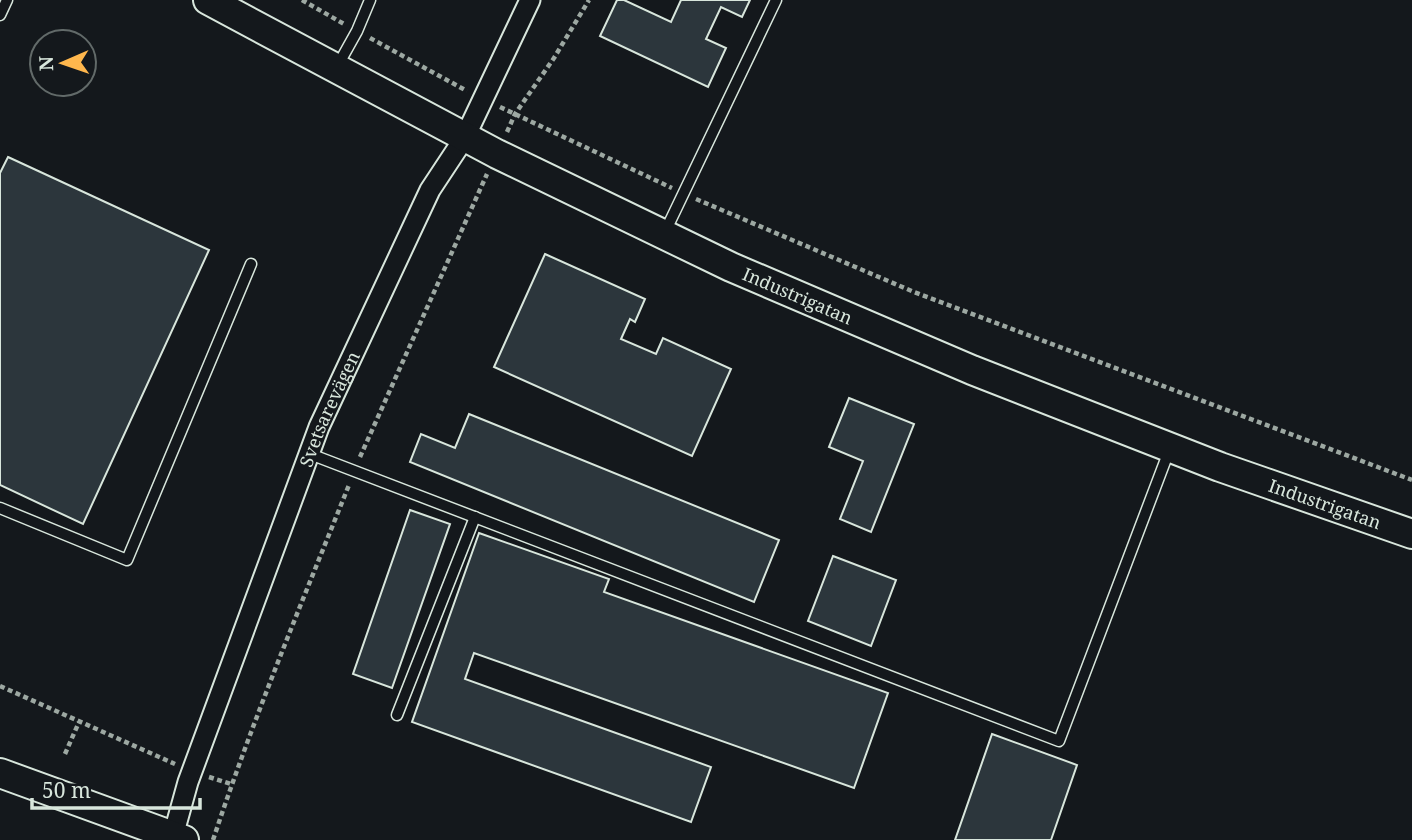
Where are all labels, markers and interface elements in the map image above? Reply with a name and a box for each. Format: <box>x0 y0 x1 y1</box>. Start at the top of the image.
north arrow <box>28 28 98 98</box>
text: N <box>33 56 59 72</box>
street label: Industrigatan <box>739 261 857 330</box>
street label: Svetsarevägen <box>293 347 365 470</box>
street label: Industrigatan <box>1266 473 1385 534</box>
scale bar <box>32 766 200 810</box>
text: 50 m <box>42 776 91 804</box>

